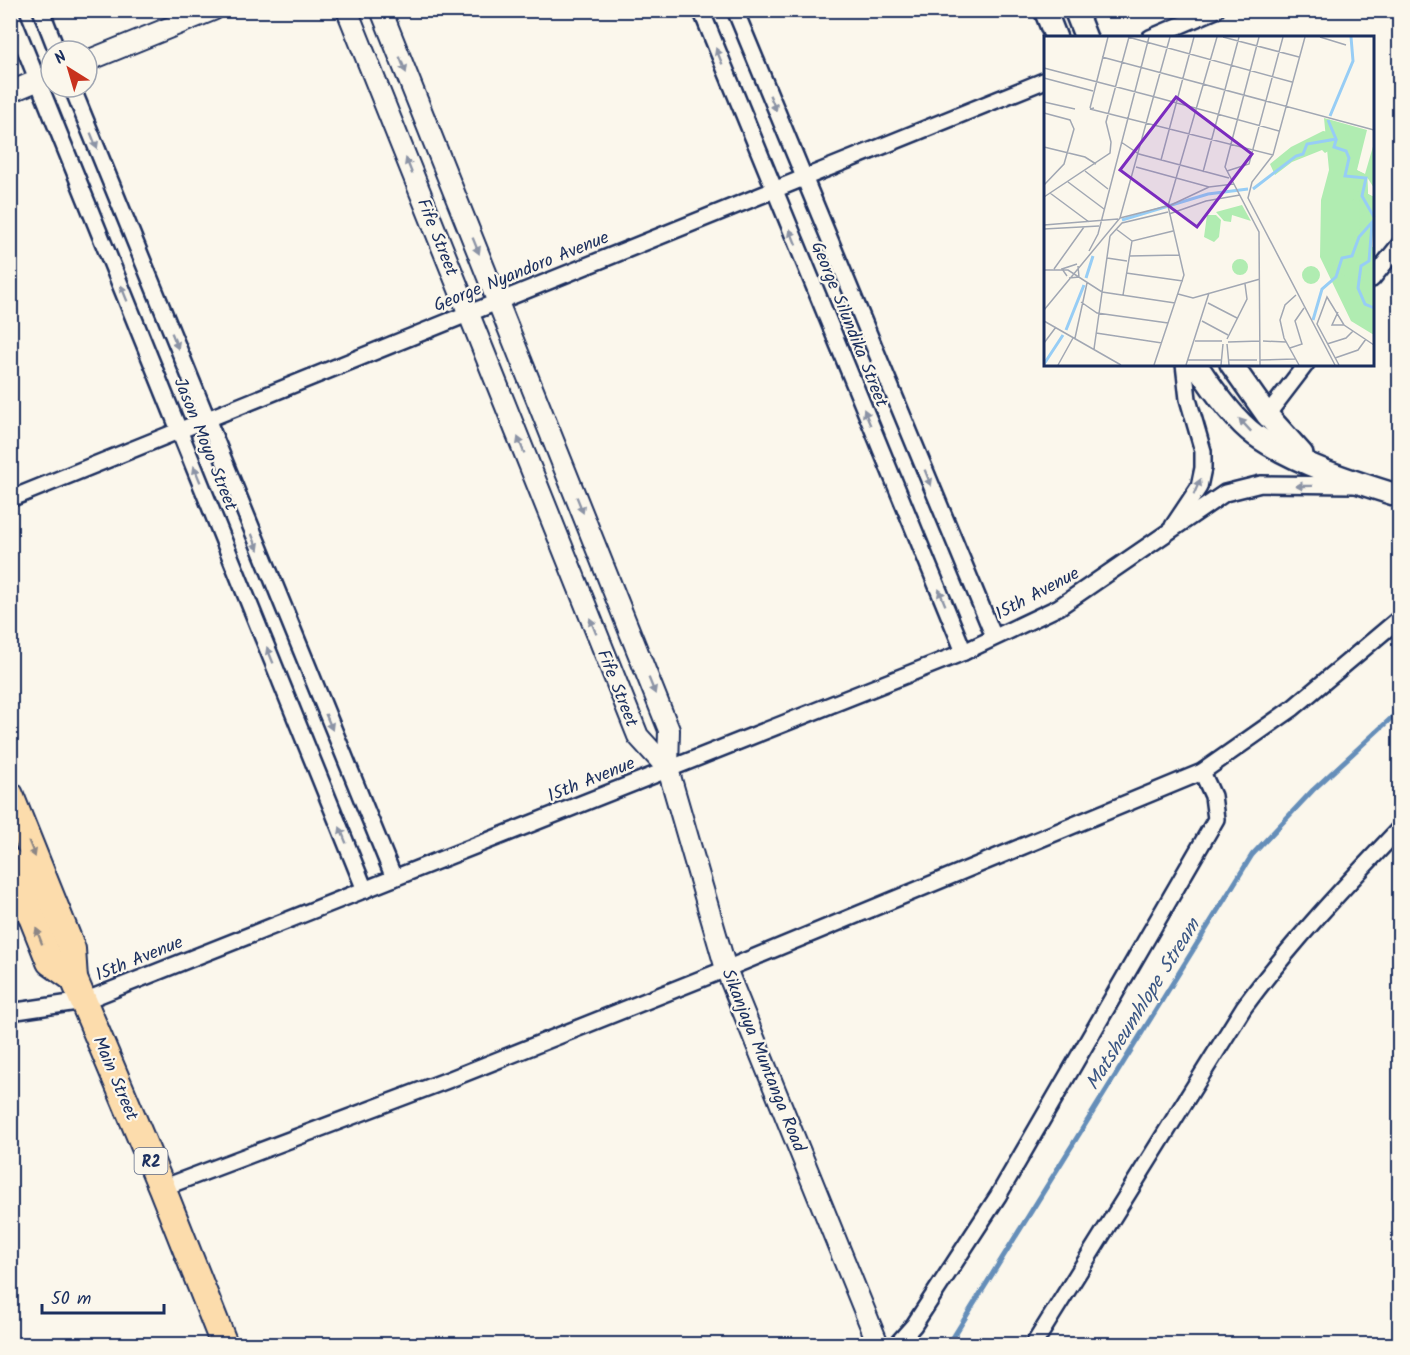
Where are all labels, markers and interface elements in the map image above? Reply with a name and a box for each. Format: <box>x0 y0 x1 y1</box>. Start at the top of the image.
inset map <box>1044 36 1374 366</box>
north arrow <box>39 39 99 99</box>
text: N <box>49 45 72 71</box>
one-way arrow <box>714 47 724 65</box>
one-way arrow <box>398 56 408 74</box>
one-way arrow <box>768 95 778 113</box>
one-way arrow <box>90 132 99 150</box>
one-way arrow <box>404 157 414 175</box>
street label: Fife Street <box>408 194 466 282</box>
street label: George Nyandoro Avenue <box>429 224 614 321</box>
one-way arrow <box>788 227 798 245</box>
one-way arrow <box>471 237 481 255</box>
street label: George Silundika Street <box>802 237 896 413</box>
one-way arrow <box>119 284 128 302</box>
one-way arrow <box>170 333 180 351</box>
street label: Jason Moyo Street <box>165 374 245 516</box>
one-way arrow <box>862 408 872 426</box>
one-way arrow <box>1238 417 1252 432</box>
one-way arrow <box>516 436 525 454</box>
one-way arrow <box>192 464 202 482</box>
one-way arrow <box>923 469 933 487</box>
one-way arrow <box>1193 478 1202 495</box>
one-way arrow <box>1295 481 1314 491</box>
one-way arrow <box>575 496 585 514</box>
one-way arrow <box>250 533 260 551</box>
street label: 15th Avenue <box>990 560 1085 629</box>
one-way arrow <box>937 588 947 606</box>
one-way arrow <box>588 617 597 635</box>
one-way arrow <box>265 645 275 663</box>
street label: Fife Street <box>588 645 646 733</box>
one-way arrow <box>648 677 657 695</box>
one-way arrow <box>324 714 334 732</box>
street label: 15th Avenue <box>543 750 640 811</box>
one-way arrow <box>338 826 348 844</box>
one-way arrow <box>27 841 37 859</box>
water label: Matsheumhlope Stream <box>1078 911 1211 1097</box>
one-way arrow <box>34 926 44 944</box>
street label: 15th Avenue <box>91 929 188 990</box>
street label: Sikanjaya Muntanga Road <box>713 965 813 1157</box>
street label: Main Street <box>84 1032 146 1126</box>
road number: R2 <box>134 1148 168 1174</box>
scale bar <box>42 1277 164 1315</box>
text: 50 m <box>51 1285 91 1314</box>

